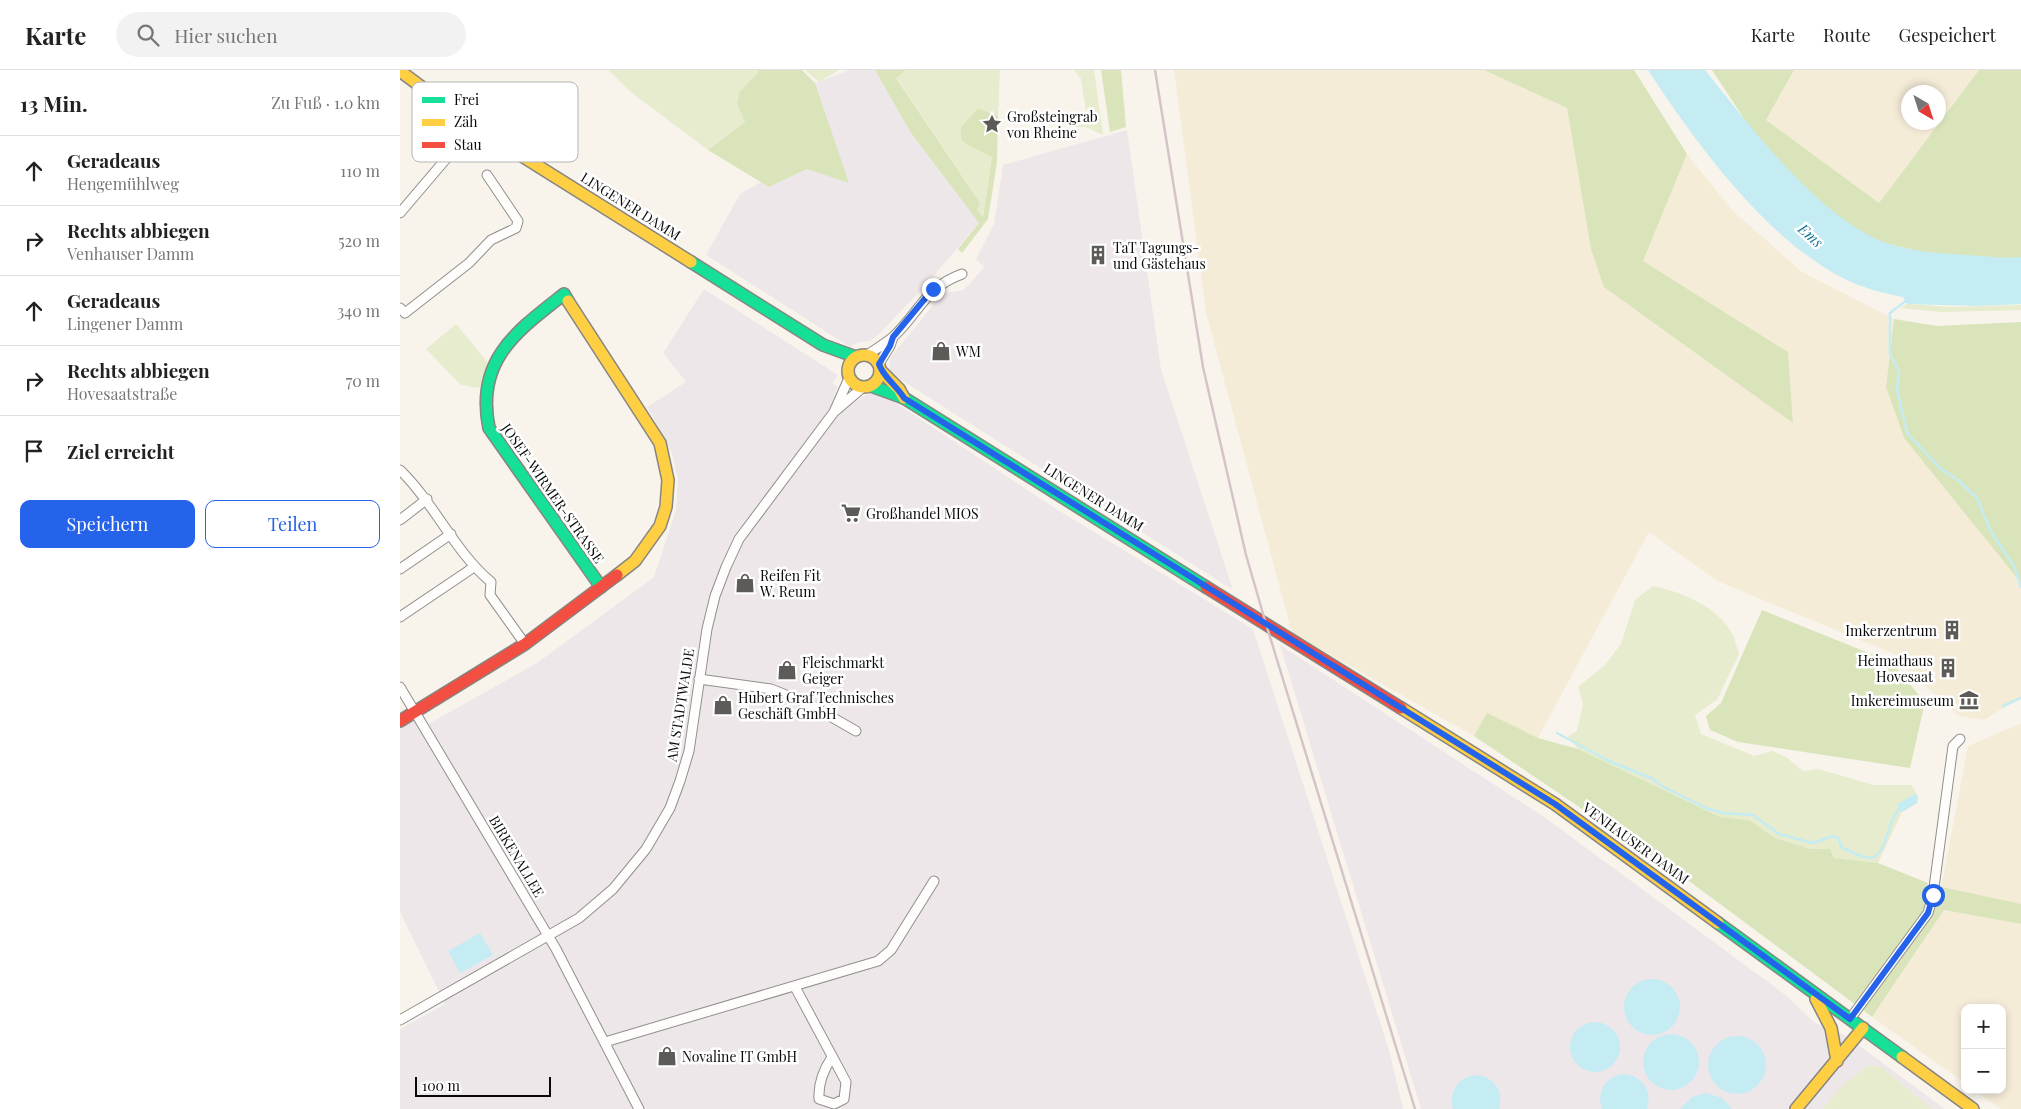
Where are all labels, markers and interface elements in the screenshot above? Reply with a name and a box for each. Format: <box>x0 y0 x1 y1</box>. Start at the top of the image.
search box <box>116 12 466 57</box>
text: Karte <box>25 19 86 51</box>
icon: search <box>134 21 162 49</box>
text: Hier suchen <box>174 22 277 48</box>
text: Karte <box>1751 23 1795 47</box>
text: Route <box>1823 23 1871 47</box>
text: Gespeichert <box>1899 23 1996 47</box>
legend <box>412 82 578 162</box>
north arrow <box>1901 85 1946 130</box>
text: 13 Min. <box>20 89 88 117</box>
text: Frei <box>454 90 479 109</box>
text: Zu Fuß · 1.0 km <box>271 92 380 113</box>
place label: Großsteingrab von Rheine <box>1006 107 1098 142</box>
text: Zäh <box>454 112 478 131</box>
place icon: Großsteingrab von Rheine <box>981 113 1003 135</box>
text: Stau <box>454 135 482 154</box>
text: Geradeaus <box>67 147 160 173</box>
icon: ahead <box>20 157 48 185</box>
text: 110 m <box>340 160 380 181</box>
street label: LINGENER DAMM <box>577 168 685 244</box>
text: Hengemühlweg <box>67 173 179 194</box>
text: Rechts abbiegen <box>67 217 210 243</box>
water label: Ems <box>1794 218 1828 252</box>
icon: right <box>20 227 48 255</box>
text: 520 m <box>338 230 380 251</box>
place label: TaT Tagungs- und Gästehaus <box>1113 238 1206 273</box>
text: Venhauser Damm <box>67 243 194 264</box>
building icon: TaT Tagungs- und Gästehaus <box>1087 244 1109 266</box>
route end <box>922 278 945 301</box>
text: Geradeaus <box>67 287 160 313</box>
icon: ahead <box>20 297 48 325</box>
text: 340 m <box>337 300 380 321</box>
text: Lingener Damm <box>67 313 183 334</box>
shop icon: WM <box>930 340 952 362</box>
place label: WM <box>955 342 981 361</box>
text: Rechts abbiegen <box>67 357 210 383</box>
icon: right <box>20 367 48 395</box>
text: 70 m <box>346 370 380 391</box>
text: Hovesaatstraße <box>67 383 177 404</box>
street label: JOSEF-WIRMER-STRASSE <box>497 419 609 567</box>
icon: arrive <box>20 437 48 465</box>
text: Ziel erreicht <box>67 438 175 464</box>
street label: LINGENER DAMM <box>1040 459 1148 535</box>
button: Speichern <box>20 500 195 548</box>
button: Teilen <box>205 500 380 548</box>
supermarket icon: Großhandel MIOS <box>840 502 862 524</box>
place label: Großhandel MIOS <box>866 504 979 523</box>
place label: Reifen Fit W. Reum <box>759 566 822 601</box>
shop icon: Reifen Fit W. Reum <box>734 572 756 594</box>
building icon: Imkerzentrum <box>1941 619 1963 641</box>
place label: Imkerzentrum <box>1845 621 1938 640</box>
street label: AM STADTWALDE <box>662 647 698 764</box>
place label: Heimathaus Hovesaat <box>1858 651 1934 686</box>
place label: Fleischmarkt Geiger <box>802 653 885 688</box>
building icon: Heimathaus Hovesaat <box>1937 657 1959 679</box>
shop icon: Fleischmarkt Geiger <box>776 659 798 681</box>
place label: Hubert Graf Technisches Geschäft GmbH <box>738 688 894 723</box>
museum icon: Imkereimuseum <box>1958 689 1980 711</box>
place label: Imkereimuseum <box>1851 691 1955 710</box>
shop icon: Hubert Graf Technisches Geschäft GmbH <box>712 694 734 716</box>
street label: VENHAUSER DAMM <box>1578 797 1693 888</box>
street label: BIRKENALLEE <box>485 812 549 900</box>
route start <box>1922 884 1945 907</box>
map controls <box>1961 1004 2006 1094</box>
button: + <box>1961 1004 2006 1049</box>
shop icon: Novaline IT GmbH <box>656 1045 678 1067</box>
place label: Novaline IT GmbH <box>682 1047 797 1066</box>
button: − <box>1961 1049 2006 1094</box>
scale bar <box>415 1074 551 1097</box>
text: 100 m <box>422 1076 460 1095</box>

